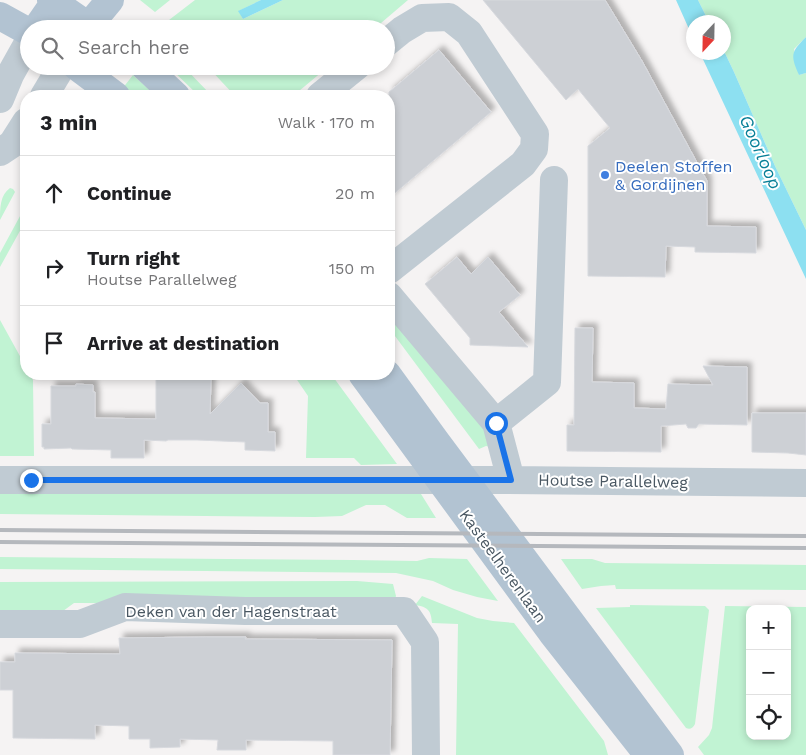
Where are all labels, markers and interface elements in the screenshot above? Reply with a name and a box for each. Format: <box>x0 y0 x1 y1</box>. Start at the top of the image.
north arrow <box>686 15 731 60</box>
search box <box>20 20 395 75</box>
icon: search <box>38 34 66 62</box>
text: Search here <box>78 36 189 59</box>
text: 3 min <box>40 110 97 135</box>
water label: Goorloop <box>735 112 787 192</box>
text: Walk · 170 m <box>278 113 375 132</box>
place label: Deelen Stoffen & Gordijnen <box>615 157 732 194</box>
marker: Deelen Stoffen & Gordijnen <box>599 169 611 181</box>
icon: ahead <box>40 179 68 207</box>
text: Continue <box>87 182 171 205</box>
text: 20 m <box>335 184 375 203</box>
text: Turn right <box>87 247 180 270</box>
icon: right <box>40 254 68 282</box>
text: 150 m <box>329 259 375 278</box>
text: Houtse Parallelweg <box>87 270 237 289</box>
icon: arrive <box>40 329 68 357</box>
text: Arrive at destination <box>87 332 279 355</box>
route start <box>485 412 508 435</box>
route end <box>20 469 43 492</box>
street label: Houtse Parallelweg <box>538 470 688 492</box>
street label: Kasteelherenlaan <box>456 506 550 626</box>
street label: Deken van der Hagenstraat <box>125 602 337 621</box>
map controls <box>746 605 791 740</box>
button: + <box>746 605 791 650</box>
button: − <box>746 650 791 695</box>
button: locate <box>746 695 791 740</box>

